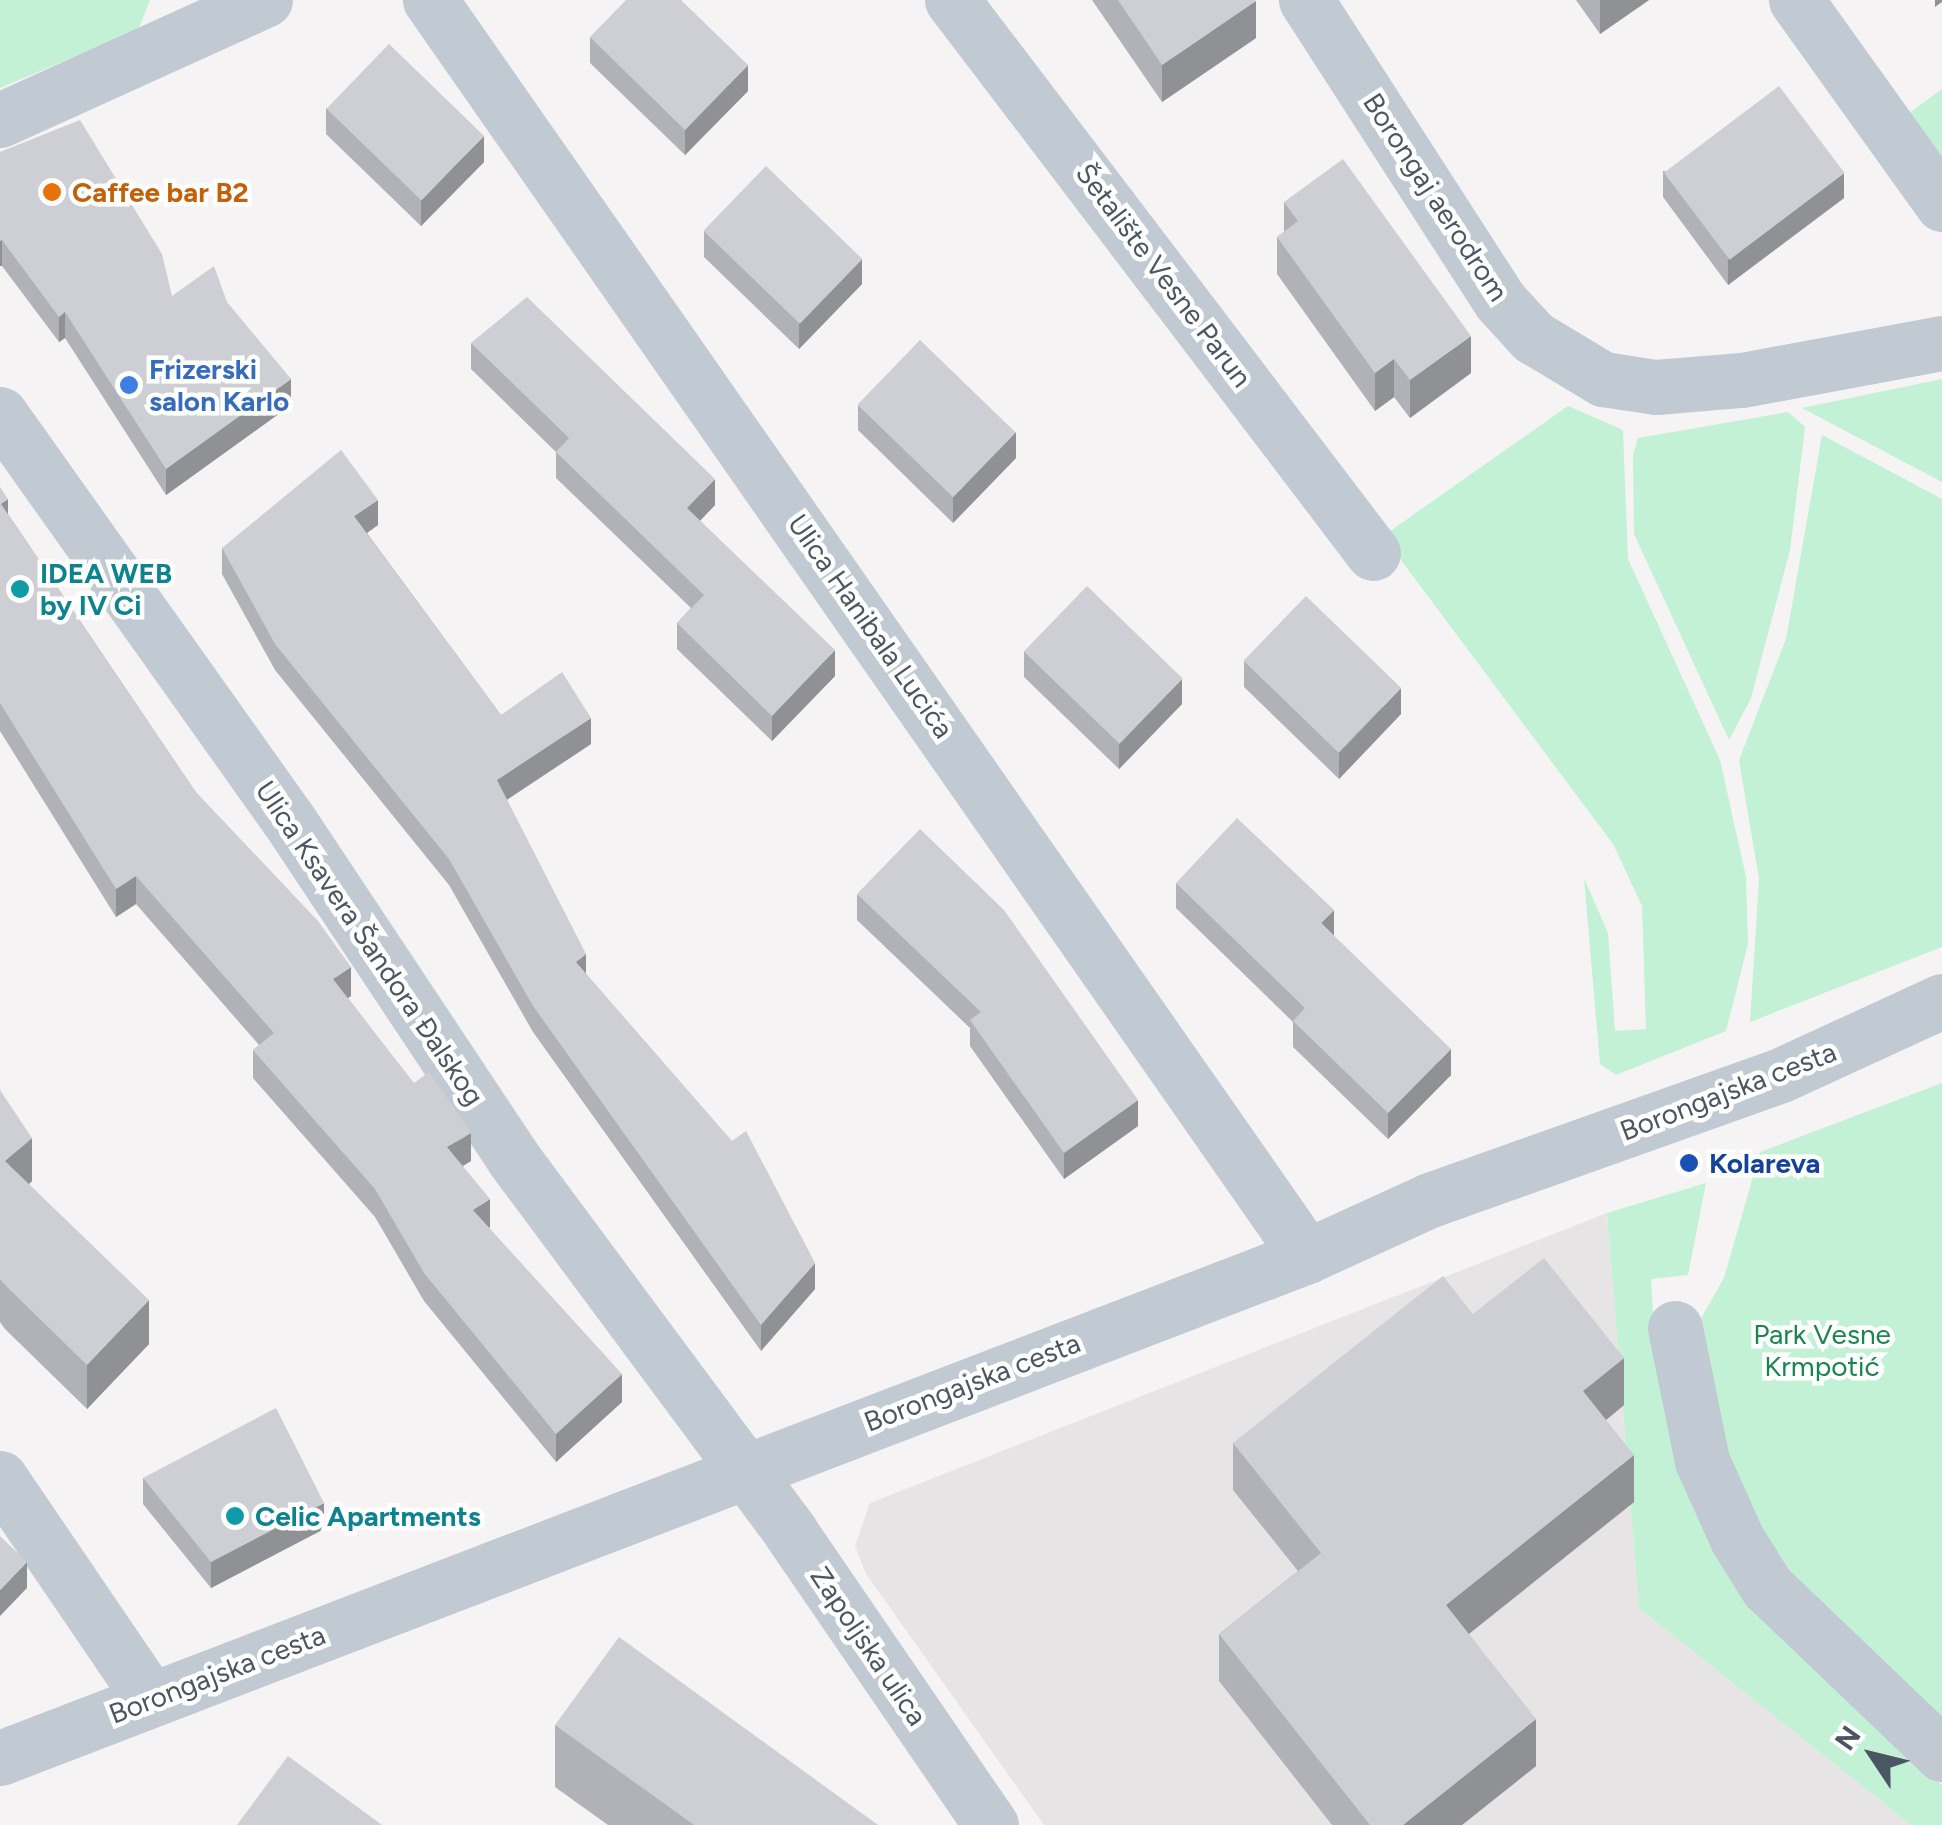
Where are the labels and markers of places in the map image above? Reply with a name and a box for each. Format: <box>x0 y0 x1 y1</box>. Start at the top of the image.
place label: Caffee bar B2 <box>72 175 249 209</box>
marker: Caffee bar B2 <box>41 181 63 203</box>
place label: Frizerski salon Karlo <box>149 352 289 418</box>
marker: Frizerski salon Karlo <box>118 374 140 396</box>
place label: IDEA WEB by IV Ci <box>40 556 172 622</box>
marker: IDEA WEB by IV Ci <box>9 578 31 600</box>
place label: Kolareva <box>1709 1146 1820 1180</box>
marker: Kolareva <box>1678 1152 1700 1174</box>
place label: Celic Apartments <box>255 1499 481 1533</box>
marker: Celic Apartments <box>224 1505 246 1527</box>

